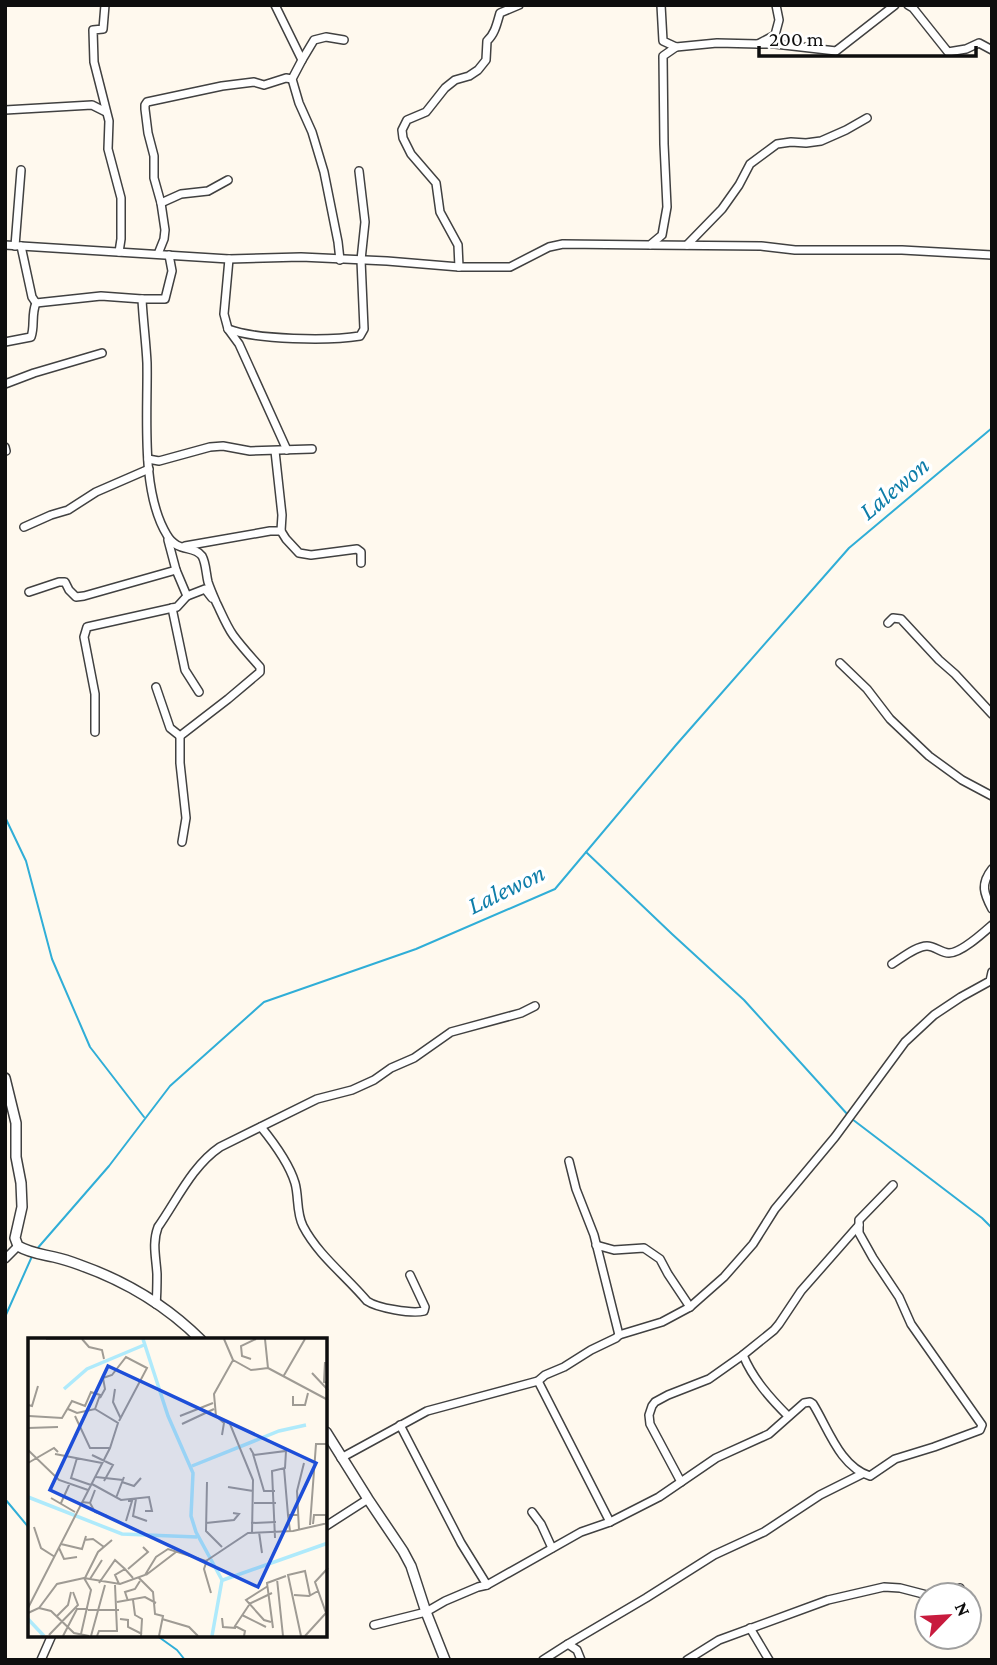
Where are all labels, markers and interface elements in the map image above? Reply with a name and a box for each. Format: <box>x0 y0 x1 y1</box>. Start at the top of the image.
scale bar <box>759 14 976 58</box>
text: 200 m <box>769 27 824 51</box>
water label: Lalewon <box>853 450 935 526</box>
water label: Lalewon <box>463 858 549 920</box>
inset map <box>28 1338 327 1637</box>
north arrow <box>913 1581 983 1651</box>
text: N <box>951 1599 975 1619</box>

